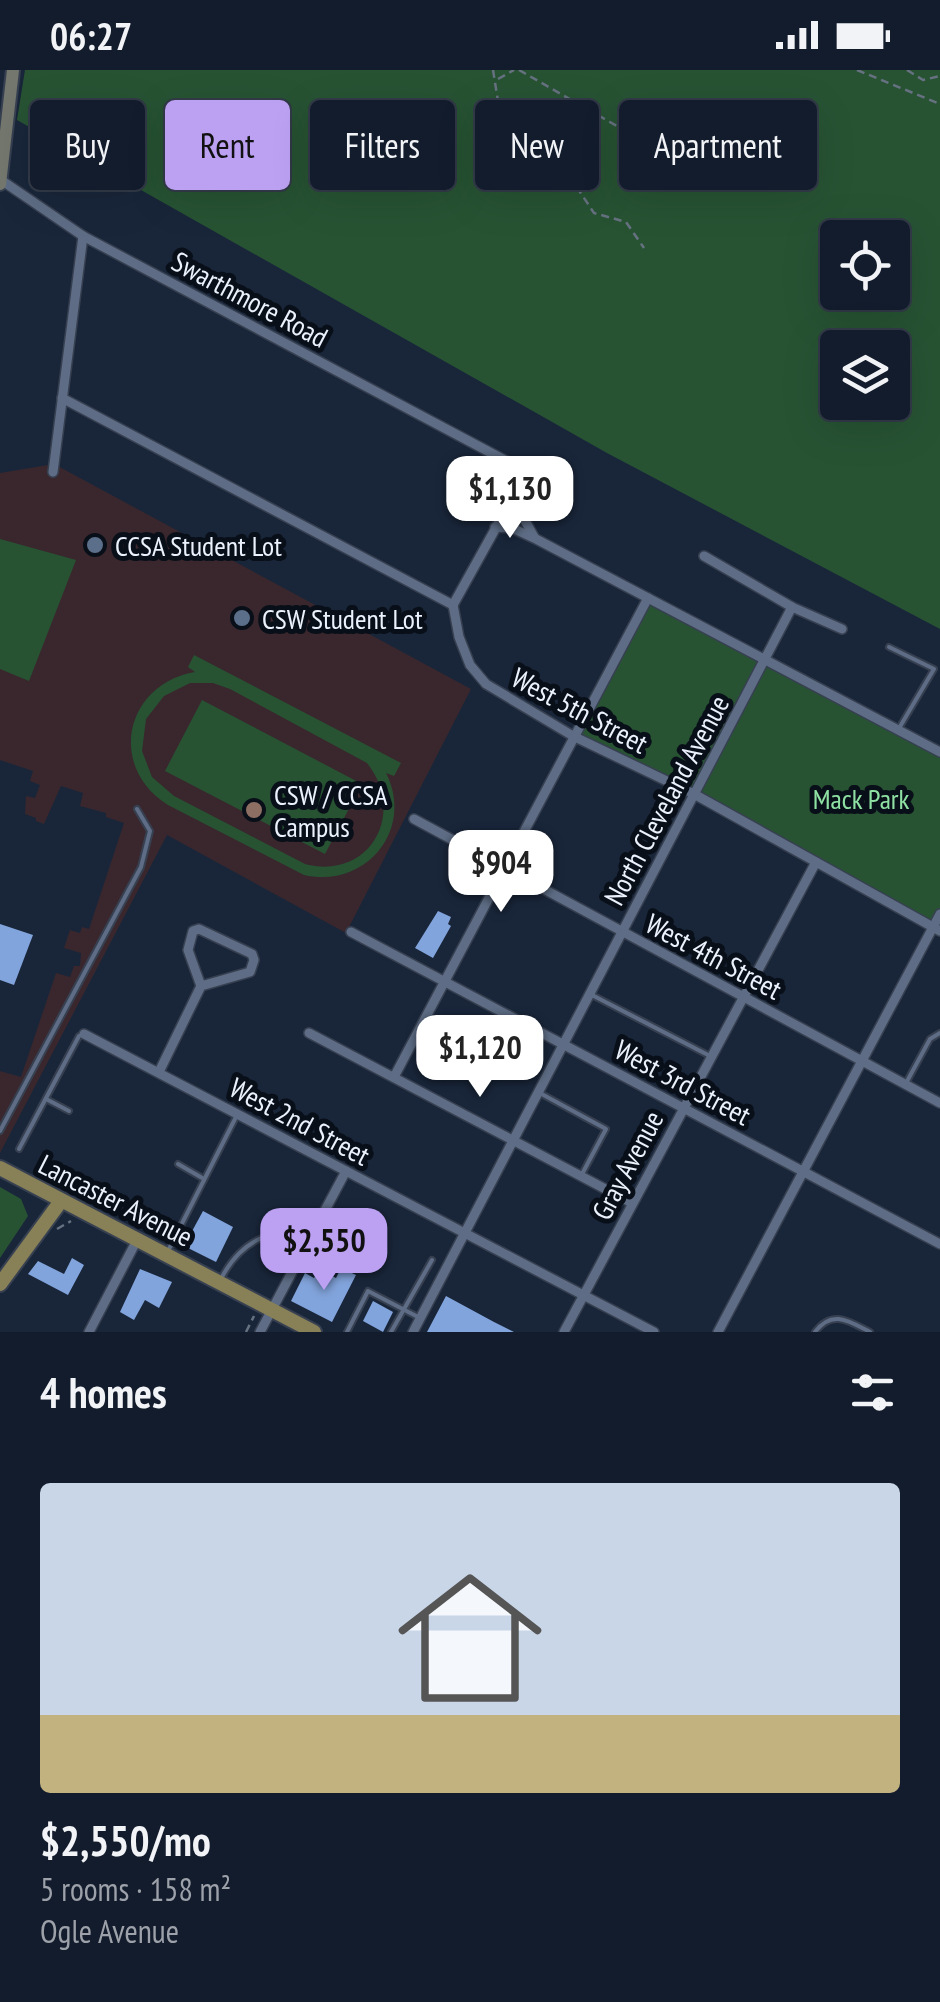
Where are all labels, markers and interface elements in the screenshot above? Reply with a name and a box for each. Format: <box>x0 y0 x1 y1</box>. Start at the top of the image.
text: 06:27 <box>50 11 132 60</box>
chip: Buy <box>30 100 145 190</box>
chip: Rent <box>165 100 290 190</box>
chip: Filters <box>310 100 455 190</box>
chip: New <box>475 100 599 190</box>
chip: Apartment <box>619 100 817 190</box>
map controls <box>820 220 910 420</box>
button: locate <box>820 220 910 310</box>
street label: Swarthmore Road <box>166 242 334 356</box>
button: layers <box>820 330 910 420</box>
pin: $1,130 <box>429 456 591 541</box>
text: $1,130 <box>468 467 552 509</box>
place label: CCSA Student Lot <box>115 527 282 564</box>
marker: CCSA Student Lot <box>84 534 106 556</box>
place label: CSW Student Lot <box>262 600 423 637</box>
marker: CSW Student Lot <box>231 607 253 629</box>
street label: West 5th Street <box>506 659 655 761</box>
street label: North Cleveland Avenue <box>595 689 737 911</box>
place label: CSW / CCSA Campus <box>274 776 388 845</box>
park label: Mack Park <box>813 780 910 817</box>
marker: CSW / CCSA Campus <box>243 799 265 821</box>
pin: $904 <box>442 830 560 915</box>
text: $904 <box>470 841 532 883</box>
street label: West 4th Street <box>640 905 789 1007</box>
pin: $1,120 <box>399 1015 561 1100</box>
text: $1,120 <box>438 1026 522 1068</box>
street label: West 3rd Street <box>609 1031 758 1133</box>
street label: West 2nd Street <box>224 1069 377 1173</box>
street label: Gray Avenue <box>583 1104 671 1226</box>
street label: Lancaster Avenue <box>33 1145 199 1255</box>
pin: $2,550 <box>243 1208 405 1293</box>
text: $2,550 <box>282 1219 366 1261</box>
text: 4 homes <box>40 1365 167 1420</box>
icon: filters <box>845 1365 900 1420</box>
icon: home <box>380 1548 560 1728</box>
text: $2,550/mo <box>40 1813 211 1868</box>
text: 5 rooms · 158 m² <box>40 1868 231 1910</box>
text: Ogle Avenue <box>40 1910 179 1952</box>

